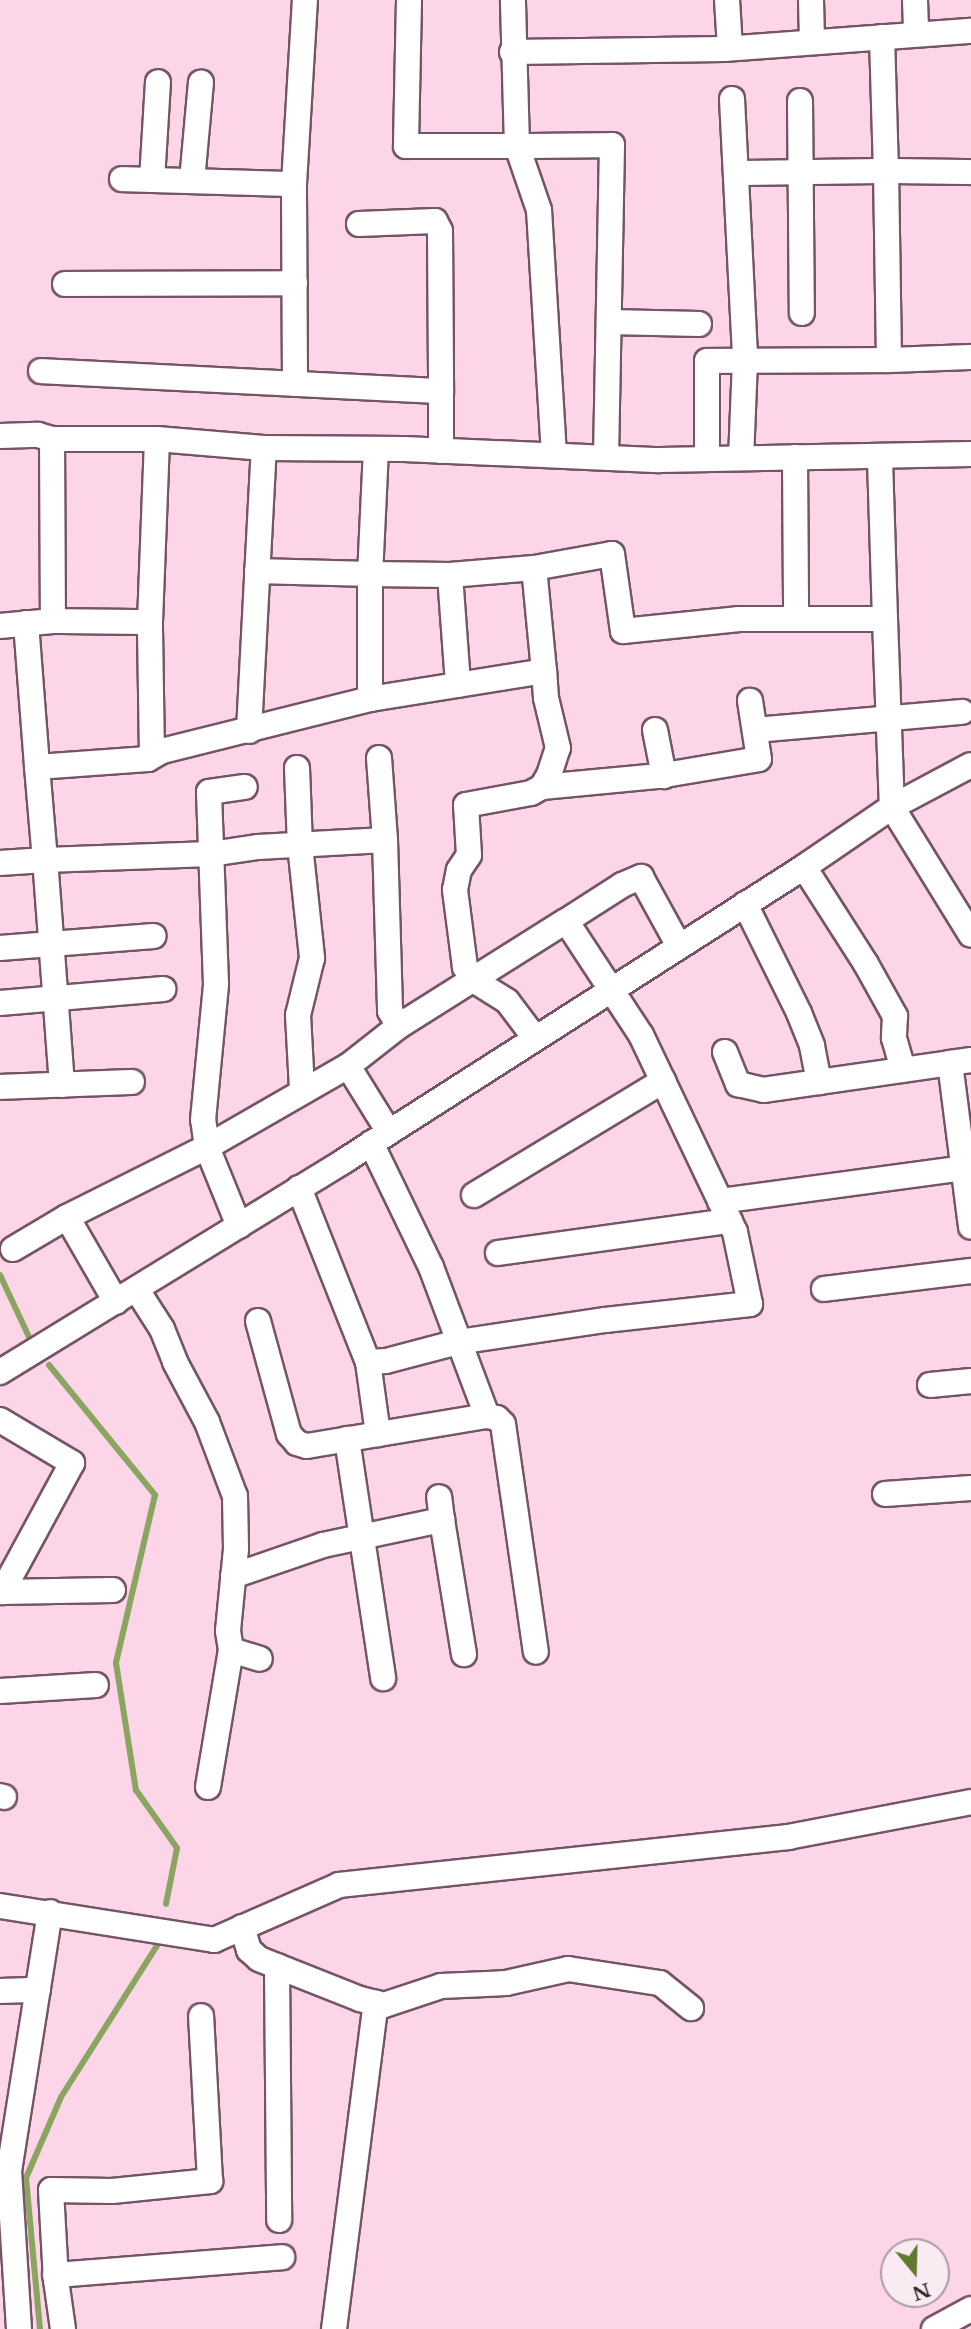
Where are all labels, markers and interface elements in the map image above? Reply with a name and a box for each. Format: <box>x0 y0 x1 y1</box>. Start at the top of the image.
north arrow <box>880 2238 950 2308</box>
text: N <box>909 2278 934 2305</box>

